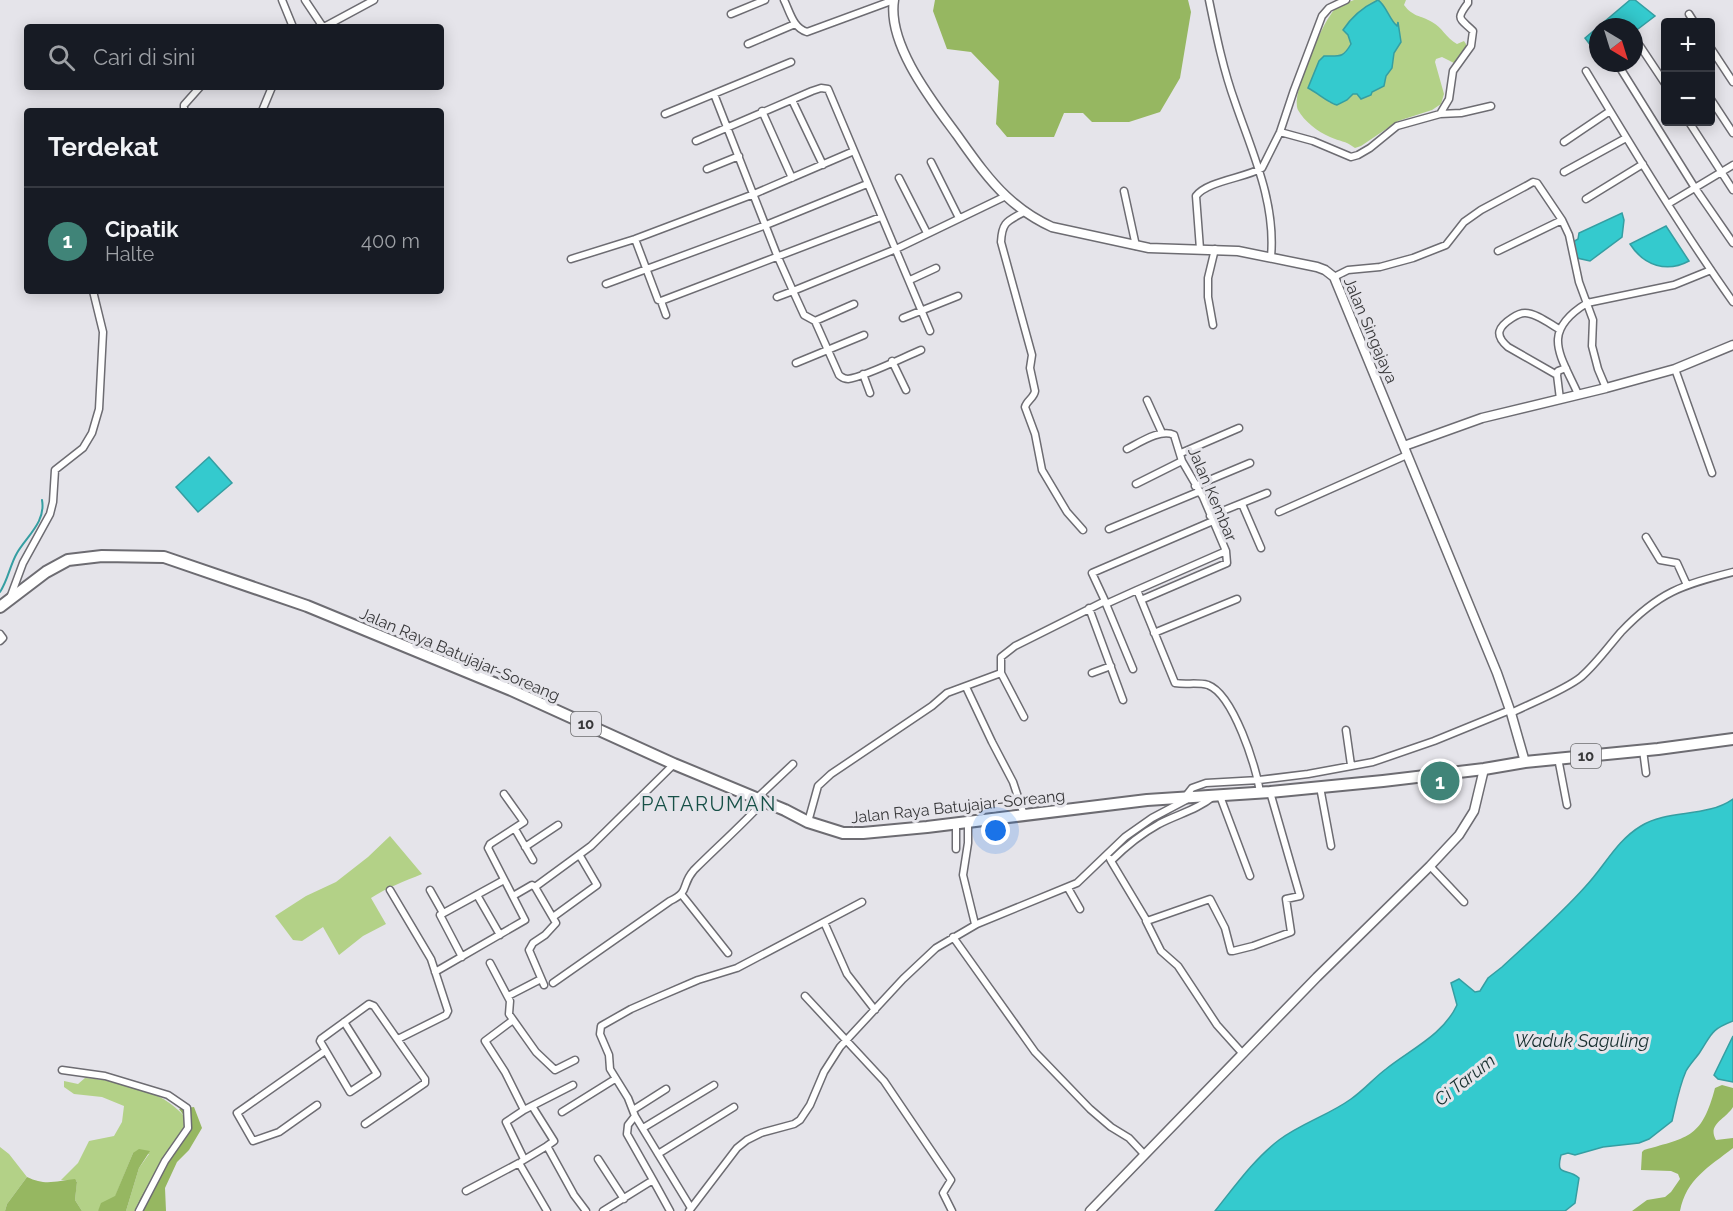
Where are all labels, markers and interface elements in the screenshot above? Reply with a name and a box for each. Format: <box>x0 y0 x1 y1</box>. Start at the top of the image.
north arrow <box>1589 18 1643 72</box>
map controls <box>1661 18 1715 126</box>
button: + <box>1661 18 1715 72</box>
search box <box>24 24 444 90</box>
icon: search <box>45 41 78 74</box>
text: Cari di sini <box>93 44 195 70</box>
button: − <box>1661 72 1715 126</box>
text: Terdekat <box>48 132 159 162</box>
text: Cipatik <box>105 216 179 242</box>
text: 1 <box>63 229 72 253</box>
text: 400 m <box>361 229 420 253</box>
text: Halte <box>105 242 154 266</box>
street label: Jalan Singajaya <box>1340 274 1401 386</box>
street label: Jalan Kembar <box>1184 444 1241 545</box>
street label: Jalan Raya Batujajar-Soreang <box>357 604 563 705</box>
road number: 10 <box>571 712 601 736</box>
road number: 10 <box>1571 744 1601 768</box>
pin: 1 <box>1420 758 1460 804</box>
street label: Jalan Raya Batujajar-Soreang <box>850 786 1066 827</box>
district label: PATARUMAN <box>641 792 777 816</box>
your location <box>981 816 1010 845</box>
water label: Waduk Saguling <box>1515 1030 1649 1051</box>
water label: Ci Tarum <box>1430 1049 1499 1110</box>

